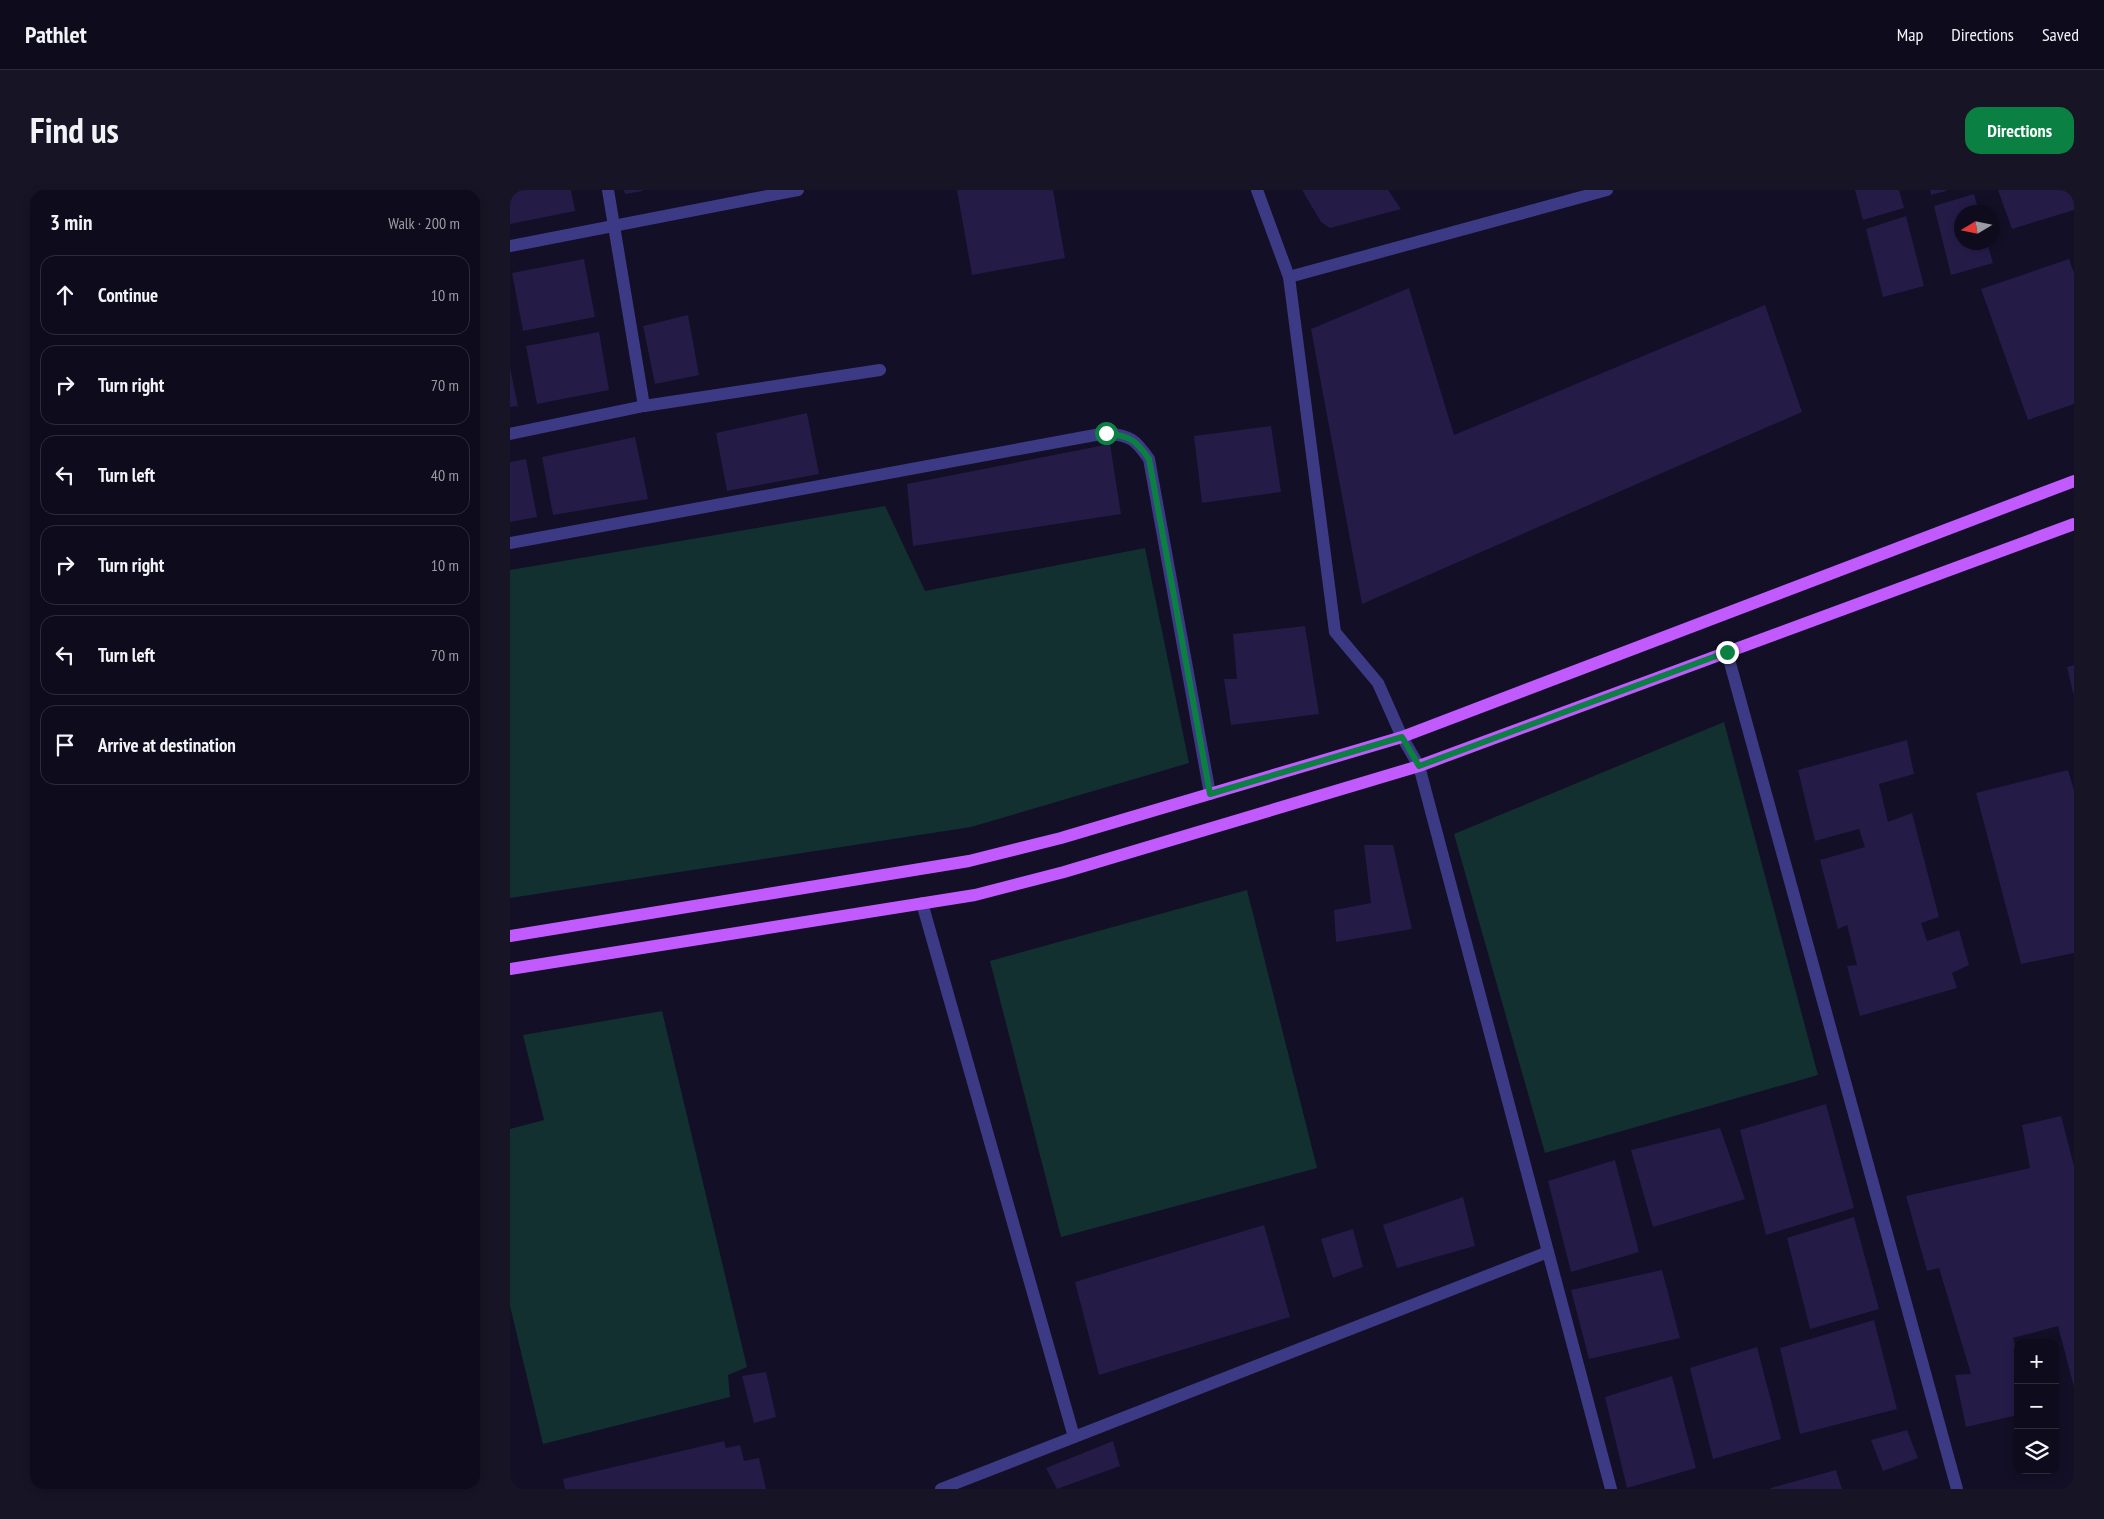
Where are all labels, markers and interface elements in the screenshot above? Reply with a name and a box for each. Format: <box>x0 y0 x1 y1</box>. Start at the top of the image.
text: Pathlet <box>25 19 87 50</box>
text: Map <box>1897 23 1923 46</box>
text: Directions <box>1951 23 2014 46</box>
text: Saved <box>2042 23 2079 46</box>
text: Find us <box>30 107 119 153</box>
button: Directions <box>1965 107 2074 154</box>
north arrow <box>1954 205 1999 250</box>
text: 3 min <box>50 209 92 236</box>
text: Walk · 200 m <box>388 213 460 233</box>
icon: ahead <box>51 281 79 309</box>
text: Continue <box>98 283 158 307</box>
text: 10 m <box>431 285 459 305</box>
icon: right <box>51 371 79 399</box>
text: Turn right <box>98 373 164 397</box>
text: 70 m <box>431 375 459 395</box>
route start <box>1095 422 1118 445</box>
icon: left <box>51 461 79 489</box>
text: Turn left <box>98 463 155 487</box>
text: 40 m <box>431 465 459 485</box>
icon: right <box>51 551 79 579</box>
text: Turn right <box>98 553 164 577</box>
text: 10 m <box>431 555 459 575</box>
icon: left <box>51 641 79 669</box>
route end <box>1716 641 1739 664</box>
text: Turn left <box>98 643 155 667</box>
text: 70 m <box>431 645 459 665</box>
icon: arrive <box>51 731 79 759</box>
text: Arrive at destination <box>98 733 236 757</box>
map controls <box>2014 1339 2059 1474</box>
button: + <box>2014 1339 2059 1384</box>
button: − <box>2014 1384 2059 1429</box>
button: layers <box>2014 1429 2059 1474</box>

